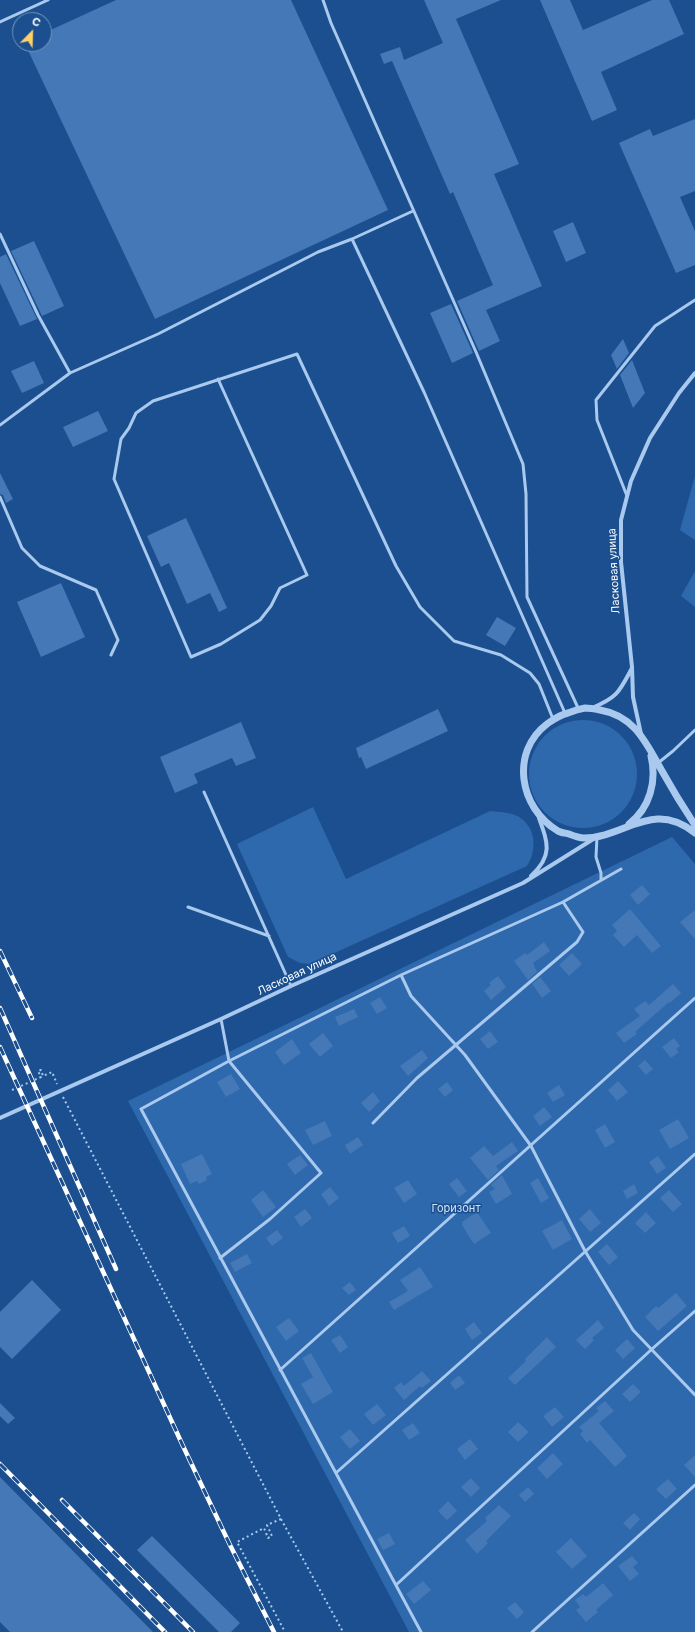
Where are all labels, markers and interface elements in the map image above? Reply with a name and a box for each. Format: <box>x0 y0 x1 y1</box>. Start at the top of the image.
north arrow <box>12 12 52 52</box>
text: С <box>30 14 43 30</box>
street label: Ласковая улица <box>605 528 623 614</box>
street label: Ласковая улица <box>255 950 339 998</box>
park label: Горизонт <box>431 1202 481 1216</box>

